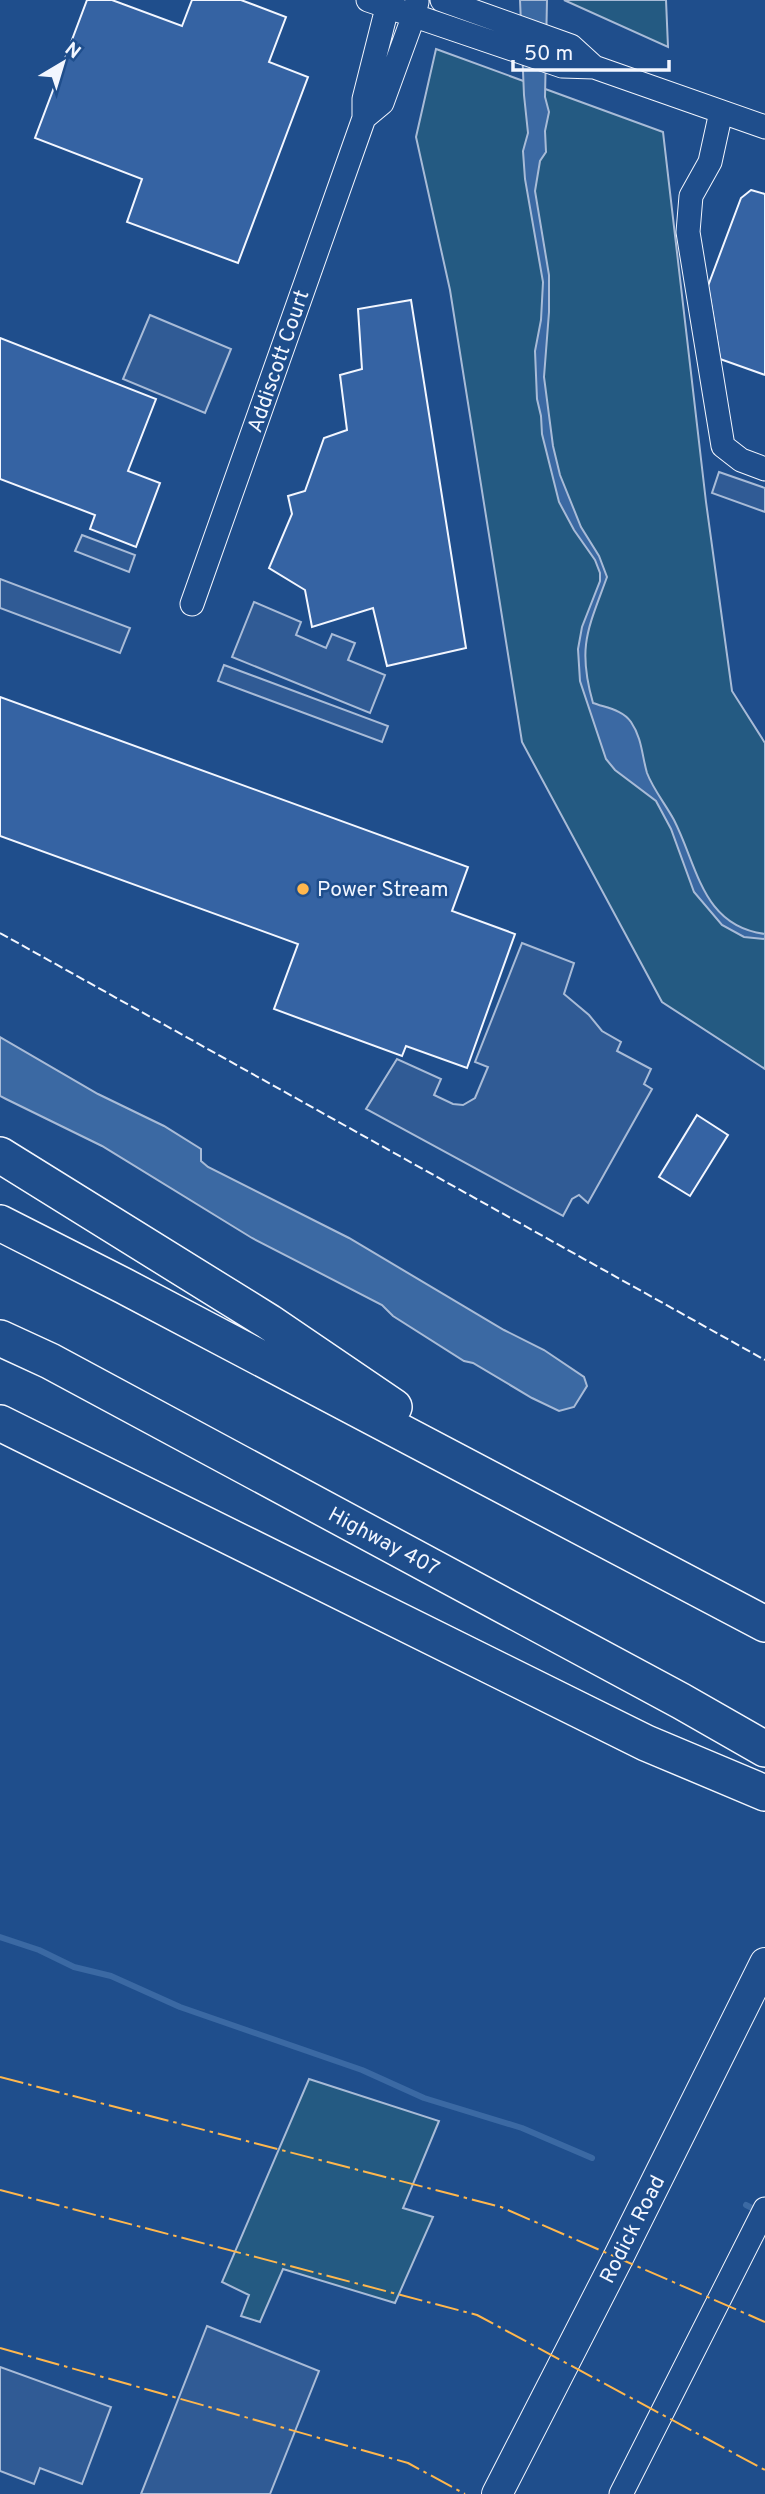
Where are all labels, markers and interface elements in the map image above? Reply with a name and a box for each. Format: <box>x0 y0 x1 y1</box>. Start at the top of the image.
north arrow <box>28 28 98 98</box>
scale bar <box>513 28 669 72</box>
text: N <box>59 38 85 65</box>
text: 50 m <box>524 41 573 68</box>
street label: Addiscott Court <box>242 287 316 436</box>
place label: Power Stream <box>317 877 449 904</box>
marker: Power Stream <box>295 881 311 897</box>
street label: Highway 407 <box>323 1502 444 1583</box>
street label: Rodick Road <box>595 2171 672 2288</box>

